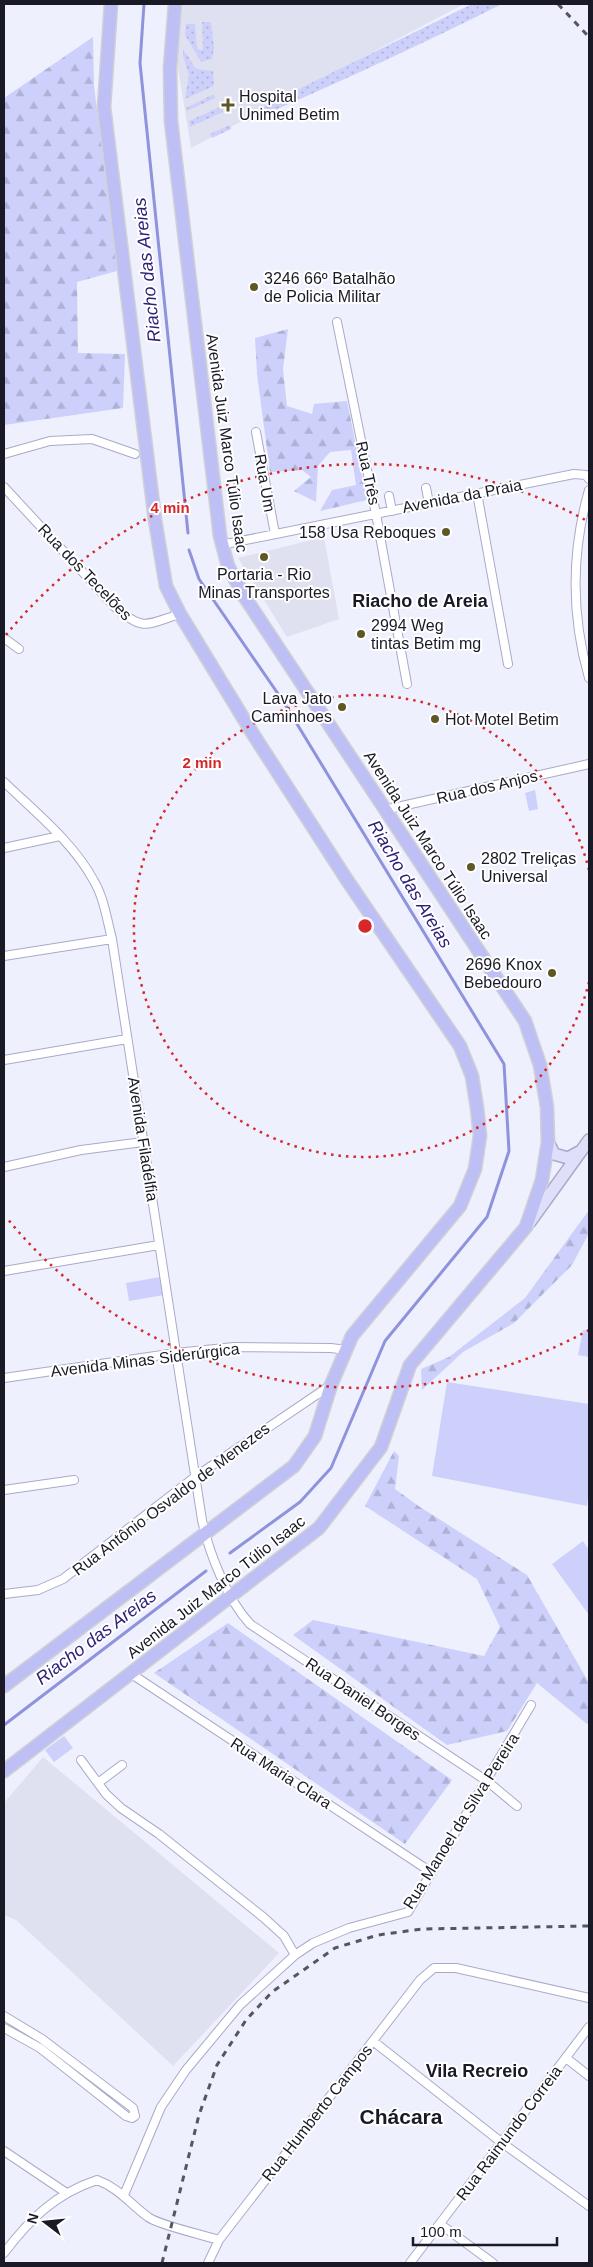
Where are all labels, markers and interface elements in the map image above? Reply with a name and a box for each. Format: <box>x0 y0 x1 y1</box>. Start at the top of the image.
place label: Hospital Unimed Betim <box>239 88 339 123</box>
marker: Hospital Unimed Betim <box>221 98 235 112</box>
water label: Riacho das Areias <box>129 197 165 343</box>
place label: 3246 66º Batalhão de Policia Militar <box>264 270 395 305</box>
marker: 3246 66º Batalhão de Policia Militar <box>248 281 260 293</box>
street label: Avenida Juiz Marco Túlio Isaac <box>203 332 251 554</box>
street label: Rua Três <box>353 439 383 507</box>
street label: Rua Um <box>252 453 278 513</box>
street label: Avenida da Praia <box>401 476 523 516</box>
text: 4 min <box>150 499 190 516</box>
street label: Rua dos Tecelões <box>35 520 135 624</box>
place label: 158 Usa Reboques <box>299 524 436 541</box>
marker: 158 Usa Reboques <box>440 526 452 538</box>
marker: Portaria - Rio Minas Transportes <box>258 551 270 563</box>
place label: Portaria - Rio Minas Transportes <box>198 566 330 601</box>
district label: Riacho de Areia <box>352 591 489 611</box>
place label: 2994 Weg tintas Betim mg <box>371 617 481 652</box>
marker: 2994 Weg tintas Betim mg <box>355 628 367 640</box>
place label: Lava Jato Caminhoes <box>251 690 332 725</box>
marker: Lava Jato Caminhoes <box>336 701 348 713</box>
place label: Hot Motel Betim <box>445 711 559 728</box>
marker: Hot Motel Betim <box>429 713 441 725</box>
street label: Avenida Juiz Marco Túlio Isaac <box>361 748 495 942</box>
text: 2 min <box>182 754 222 771</box>
street label: Rua dos Anjos <box>435 767 539 807</box>
water label: Riacho das Areias <box>364 817 456 951</box>
place label: 2802 Treliças Universal <box>481 850 576 885</box>
marker: 2802 Treliças Universal <box>465 861 477 873</box>
centre of rings <box>356 917 374 935</box>
place label: 2696 Knox Bebedouro <box>464 956 542 991</box>
marker: 2696 Knox Bebedouro <box>546 967 558 979</box>
street label: Avenida Filadélfia <box>125 1075 161 1203</box>
street label: Avenida Minas Siderúrgica <box>50 1340 240 1380</box>
street label: Rua Antônio Osvaldo de Menezes <box>69 1419 273 1579</box>
street label: Avenida Juiz Marco Túlio Isaac <box>124 1512 308 1662</box>
water label: Riacho das Areias <box>32 1585 160 1689</box>
street label: Rua Daniel Borges <box>303 1654 423 1744</box>
street label: Rua Manoel da Silva Pereira <box>400 1730 522 1912</box>
street label: Rua Maria Clara <box>228 1734 335 1812</box>
street label: Rua Humberto Campos <box>259 2042 375 2184</box>
district label: Vila Recreio <box>426 2061 528 2081</box>
street label: Rua Raimundo Correia <box>453 2062 565 2203</box>
district label: Chácara <box>360 2105 443 2128</box>
north arrow <box>20 2197 70 2247</box>
text: N <box>23 2211 42 2225</box>
scale bar <box>413 2214 557 2246</box>
text: 100 m <box>420 2223 462 2240</box>

